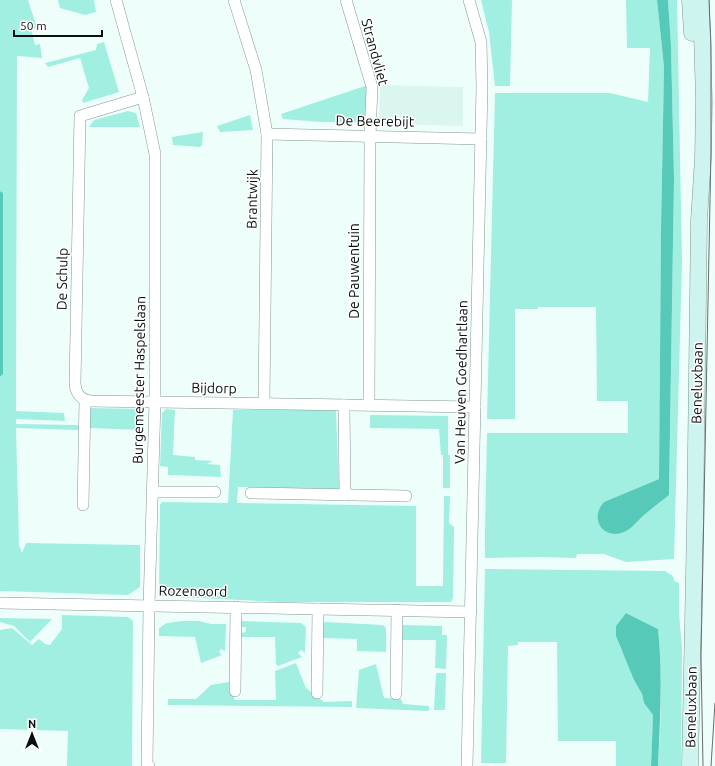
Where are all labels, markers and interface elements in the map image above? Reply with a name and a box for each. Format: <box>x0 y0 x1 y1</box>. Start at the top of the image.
scale bar <box>14 12 102 38</box>
street label: Strandvliet <box>358 17 392 88</box>
text: 50 m <box>20 19 47 32</box>
street label: De Beerebijt <box>336 112 415 130</box>
street label: Brantwijk <box>243 169 261 229</box>
street label: De Pauwentuin <box>346 223 362 319</box>
street label: De Schulp <box>53 248 71 310</box>
street label: Burgemeester Haspelslaan <box>130 296 148 464</box>
street label: Van Heuven Goedhartlaan <box>452 300 470 464</box>
street label: Beneluxbaan <box>688 342 706 424</box>
street label: Bijdorp <box>191 380 237 396</box>
street label: Rozenoord <box>159 582 227 600</box>
street label: Beneluxbaan <box>682 666 700 748</box>
north arrow <box>12 714 52 754</box>
text: N <box>28 718 36 730</box>

